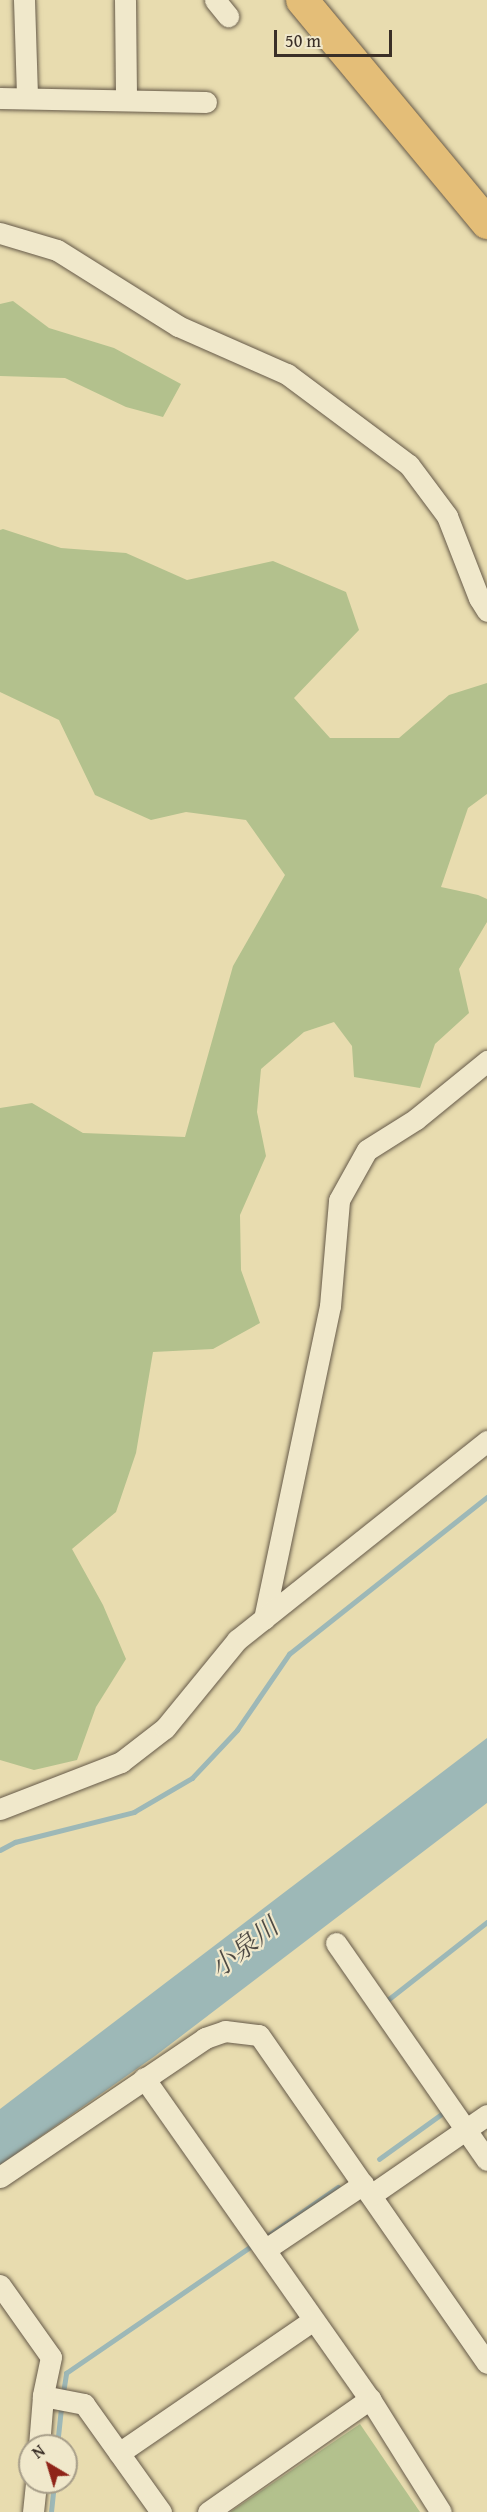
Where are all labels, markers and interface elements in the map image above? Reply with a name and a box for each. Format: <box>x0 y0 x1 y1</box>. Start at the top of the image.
scale bar <box>277 18 396 56</box>
text: 50 m <box>285 27 321 54</box>
water label: 小泉川 <box>204 1911 284 1983</box>
north arrow <box>18 2434 78 2494</box>
text: N <box>27 2439 50 2464</box>

